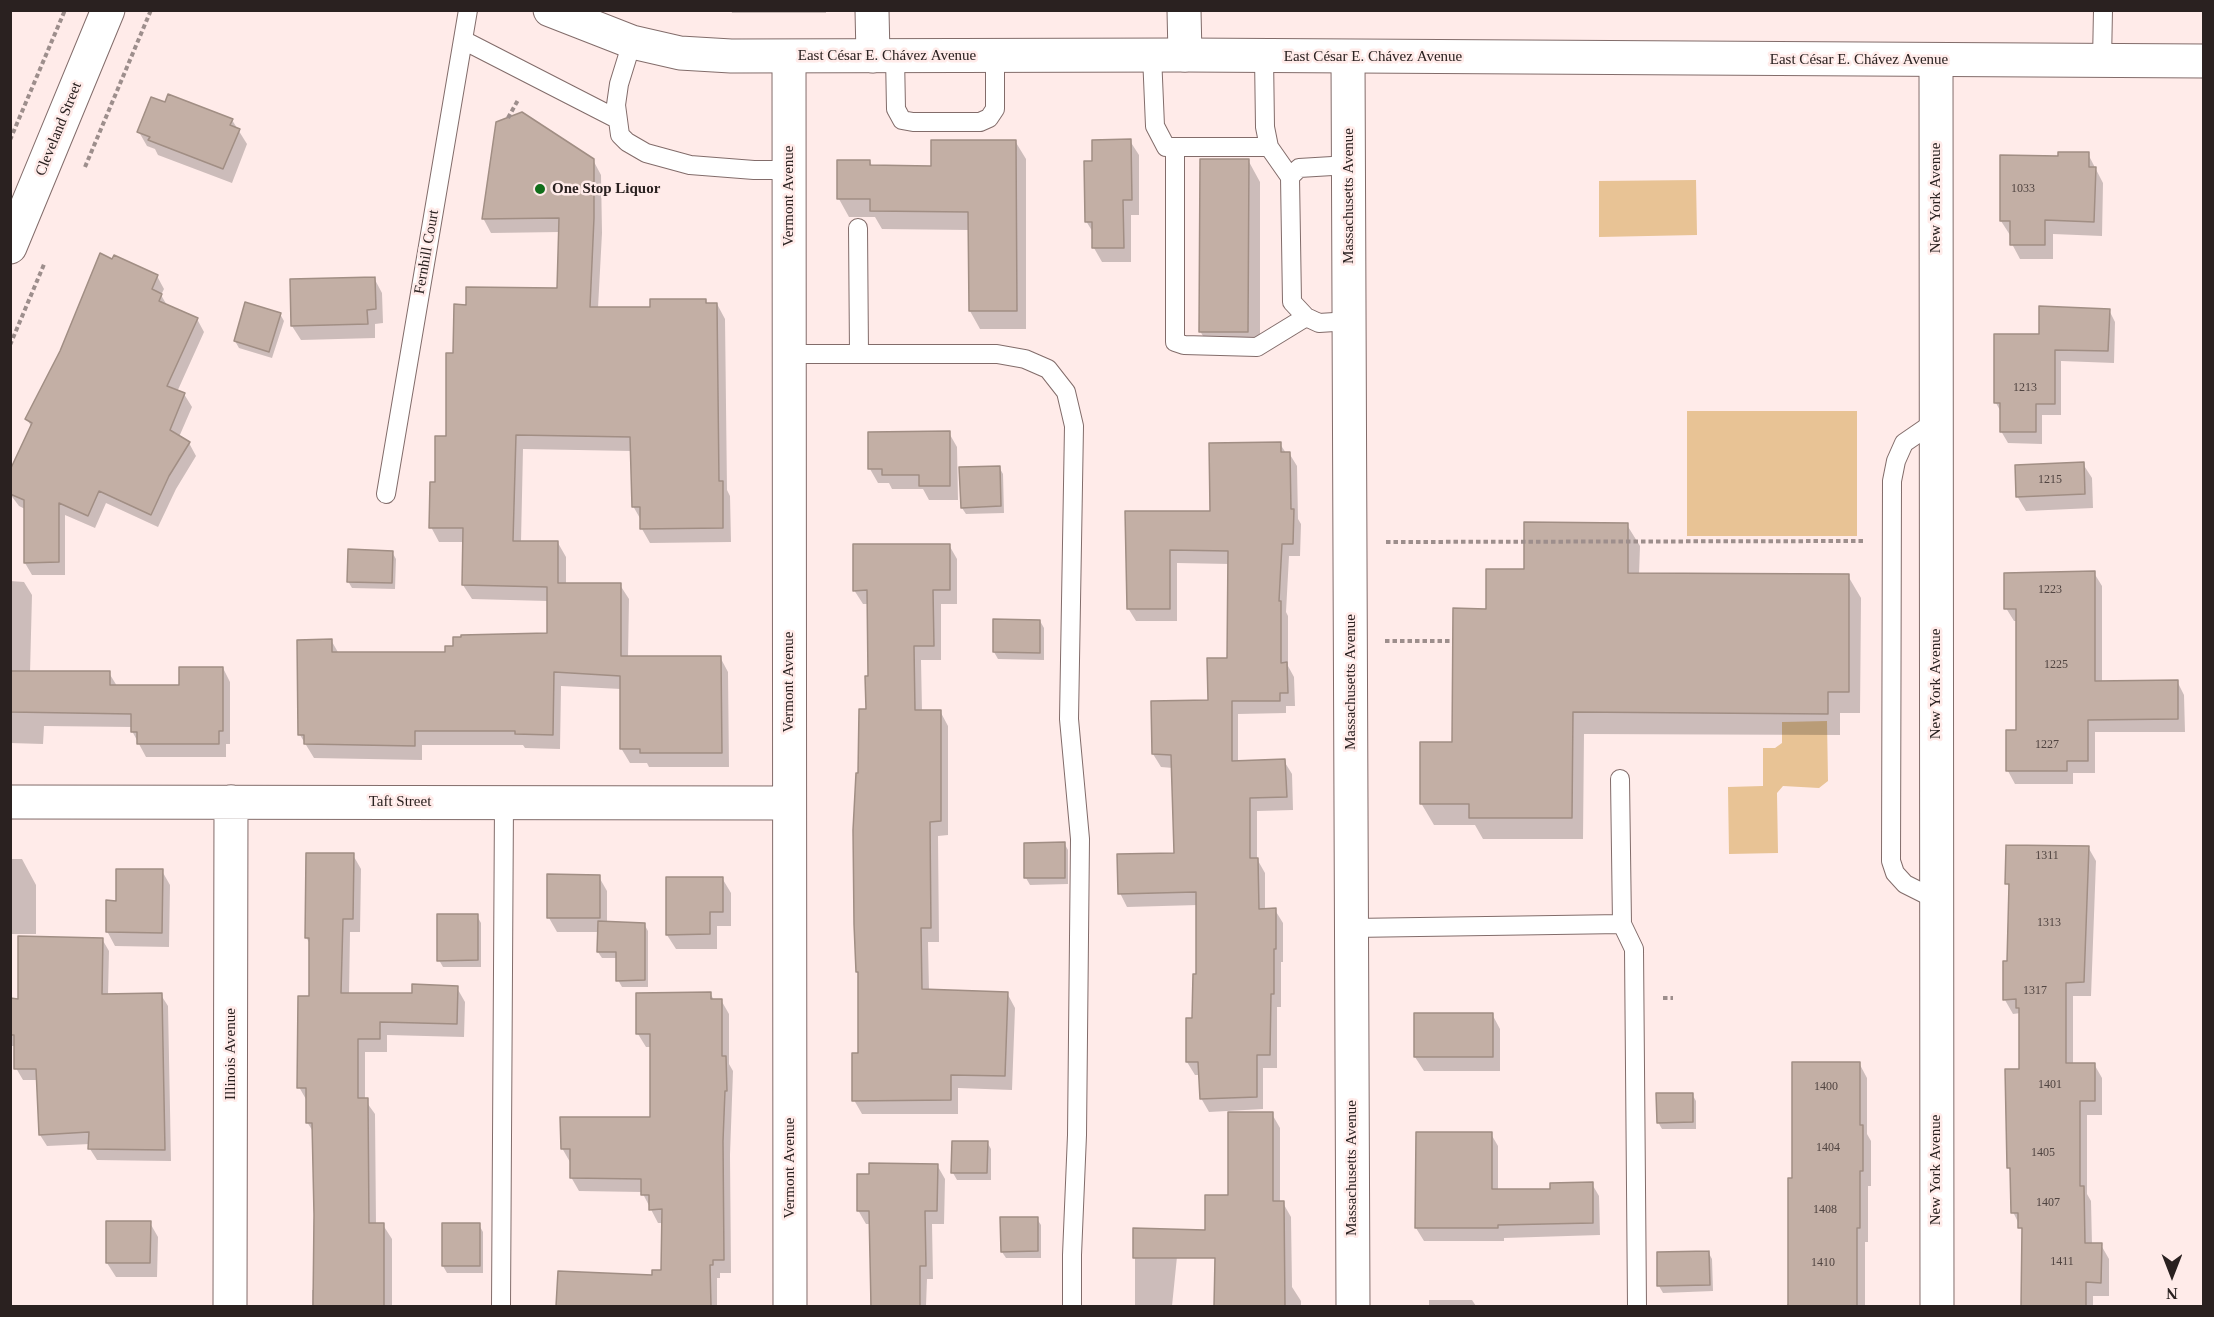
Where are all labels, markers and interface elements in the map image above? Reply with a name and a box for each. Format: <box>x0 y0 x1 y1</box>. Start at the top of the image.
street label: East César E. Chávez Avenue <box>798 47 976 65</box>
street label: East César E. Chávez Avenue <box>1284 48 1462 66</box>
street label: East César E. Chávez Avenue <box>1770 51 1948 69</box>
street label: Cleveland Street <box>32 79 86 179</box>
street label: Massachusetts Avenue <box>1340 128 1358 264</box>
street label: New York Avenue <box>1927 143 1945 253</box>
street label: Vermont Avenue <box>780 146 798 246</box>
place label: One Stop Liquor <box>552 180 660 198</box>
marker: One Stop Liquor <box>533 182 547 196</box>
house number: 1033 <box>2011 182 2035 196</box>
street label: Fernhill Court <box>411 208 443 296</box>
house number: 1213 <box>2013 381 2037 395</box>
house number: 1215 <box>2038 473 2062 487</box>
house number: 1223 <box>2038 583 2062 597</box>
street label: Massachusetts Avenue <box>1342 614 1360 750</box>
street label: New York Avenue <box>1927 629 1945 739</box>
street label: Vermont Avenue <box>780 632 798 732</box>
house number: 1225 <box>2044 658 2068 672</box>
house number: 1227 <box>2035 738 2059 752</box>
street label: Taft Street <box>369 793 431 811</box>
house number: 1311 <box>2035 849 2059 863</box>
house number: 1313 <box>2037 916 2061 930</box>
house number: 1317 <box>2023 984 2047 998</box>
street label: Illinois Avenue <box>222 1008 240 1100</box>
house number: 1401 <box>2038 1078 2062 1092</box>
house number: 1400 <box>1814 1080 1838 1094</box>
street label: Massachusetts Avenue <box>1343 1100 1361 1236</box>
street label: New York Avenue <box>1927 1115 1945 1225</box>
street label: Vermont Avenue <box>781 1118 799 1218</box>
house number: 1404 <box>1816 1141 1840 1155</box>
house number: 1405 <box>2031 1146 2055 1160</box>
house number: 1407 <box>2036 1196 2060 1210</box>
house number: 1408 <box>1813 1203 1837 1217</box>
north arrow <box>2142 1245 2202 1305</box>
house number: 1411 <box>2050 1255 2074 1269</box>
house number: 1410 <box>1811 1256 1835 1270</box>
text: N <box>2166 1285 2178 1302</box>

